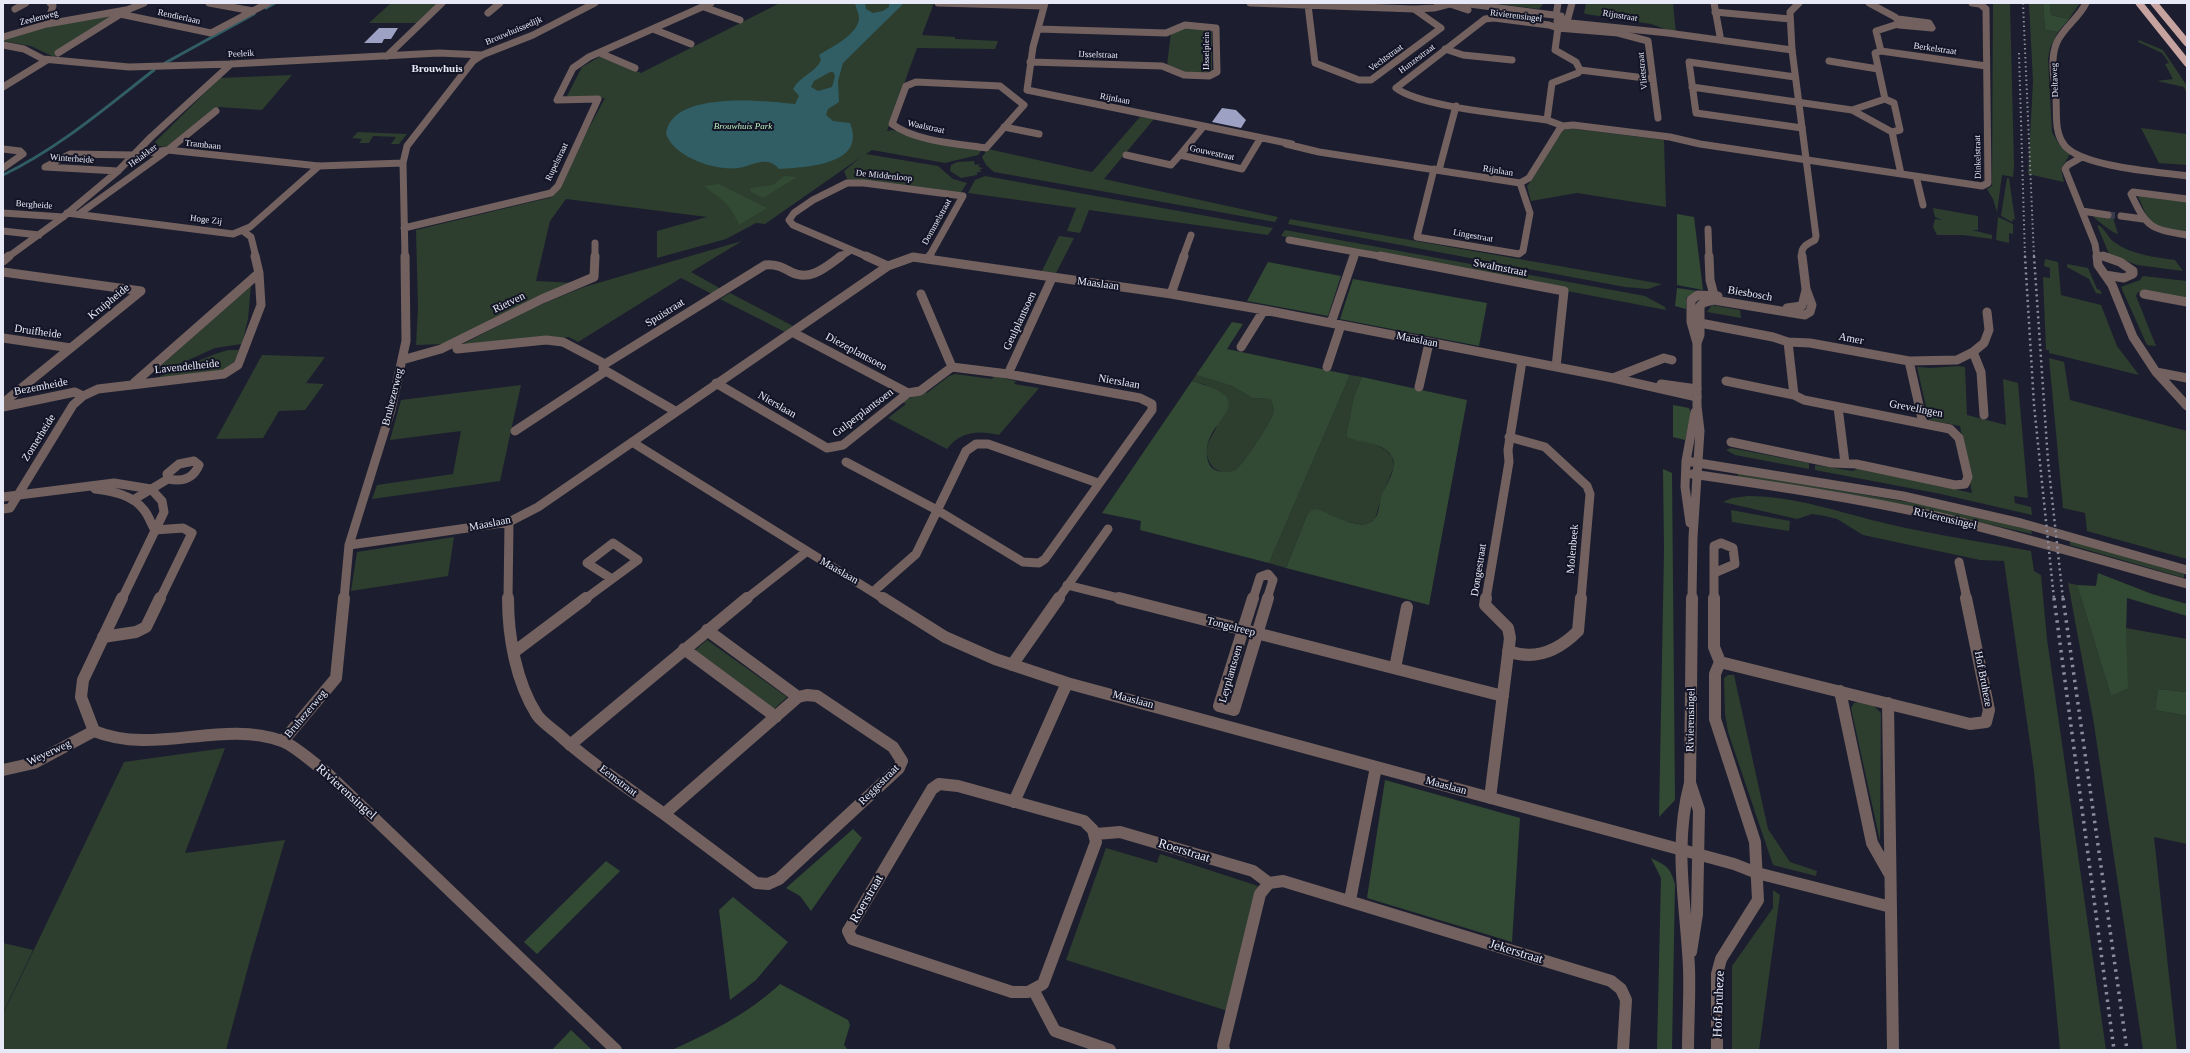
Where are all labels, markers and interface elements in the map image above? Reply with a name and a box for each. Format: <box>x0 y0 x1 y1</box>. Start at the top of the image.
street label: Rendierlaan <box>157 7 201 27</box>
street label: Rivierensingel <box>1489 7 1543 25</box>
street label: Zeelenweg <box>19 8 59 28</box>
street label: Rijnstraat <box>1602 8 1638 24</box>
street label: Brouwhuissedijk <box>484 14 544 48</box>
street label: IJsselplein <box>1202 32 1212 70</box>
street label: Berkelstraat <box>1913 41 1957 57</box>
street label: Vechtstraat <box>1367 42 1405 74</box>
street label: Hunzestraat <box>1397 42 1437 76</box>
street label: Peeleik <box>227 48 255 60</box>
street label: IJsselstraat <box>1078 49 1118 61</box>
street label: Vlietstraat <box>1636 52 1650 90</box>
district label: Brouwhuis <box>411 62 463 76</box>
street label: Deltaweg <box>2049 63 2061 97</box>
street label: Rijnlaan <box>1099 91 1131 107</box>
street label: Waalstraat <box>906 118 946 136</box>
park label: Brouwhuis Park <box>714 122 772 132</box>
street label: Dinkelstraat <box>1972 135 1984 179</box>
street label: Trambaan <box>184 138 222 152</box>
street label: Rupelstraat <box>543 141 571 183</box>
street label: Heiakker <box>126 142 160 170</box>
street label: Gouwestraat <box>1189 143 1235 163</box>
street label: Winterheide <box>50 152 94 166</box>
street label: Rijnlaan <box>1482 163 1514 179</box>
street label: De Middenloop <box>855 168 913 184</box>
street label: Dommelstraat <box>920 197 954 247</box>
street label: Bergheide <box>15 198 53 212</box>
street label: Hoge Zij <box>189 213 223 227</box>
street label: Lingestraat <box>1452 227 1494 245</box>
street label: Swalmstraat <box>1472 256 1528 280</box>
street label: Maaslaan <box>1076 275 1120 293</box>
street label: Kruipheide <box>86 281 132 323</box>
street label: Biesbosch <box>1727 284 1773 304</box>
street label: Geulplantsoen <box>1001 289 1039 353</box>
street label: Rietven <box>491 290 527 316</box>
street label: Spuistraat <box>643 296 687 330</box>
street label: Druifheide <box>13 322 63 342</box>
street label: Diezeplantsoen <box>823 330 889 374</box>
street label: Maaslaan <box>1395 330 1439 350</box>
street label: Amer <box>1837 330 1865 348</box>
street label: Lavendelheide <box>154 357 220 377</box>
street label: Bruhezerweg <box>380 367 406 427</box>
street label: Nierslaan <box>1097 372 1141 392</box>
street label: Bezemheide <box>13 375 69 399</box>
street label: Gulperplantsoen <box>830 386 896 440</box>
street label: Nierslaan <box>755 389 799 421</box>
street label: Grevelingen <box>1888 397 1944 421</box>
street label: Zomerheide <box>19 412 59 464</box>
street label: Rivierensingel <box>1912 505 1978 533</box>
street label: Maaslaan <box>468 514 512 534</box>
street label: Molenbeek <box>1564 524 1582 574</box>
street label: Dongestraat <box>1468 543 1490 597</box>
street label: Maaslaan <box>817 555 861 587</box>
street label: Tongelreep <box>1205 615 1257 639</box>
street label: Leyplantsoen <box>1216 644 1246 704</box>
street label: Hof Bruheze <box>1971 650 1995 708</box>
street label: Bruhezerweg <box>282 687 330 741</box>
street label: Maaslaan <box>1111 688 1155 712</box>
street label: Rivierensingel <box>1684 688 1698 752</box>
street label: Weyerweg <box>25 737 73 769</box>
street label: Rivierensingel <box>313 761 379 823</box>
street label: Eemstraat <box>596 762 640 800</box>
street label: Reggestraat <box>856 762 902 808</box>
street label: Maaslaan <box>1424 774 1468 798</box>
street label: Roerstraat <box>1156 836 1212 866</box>
street label: Roerstraat <box>847 872 887 926</box>
street label: Jekerstraat <box>1487 936 1545 968</box>
street label: Hof Bruheze <box>1710 970 1728 1038</box>

